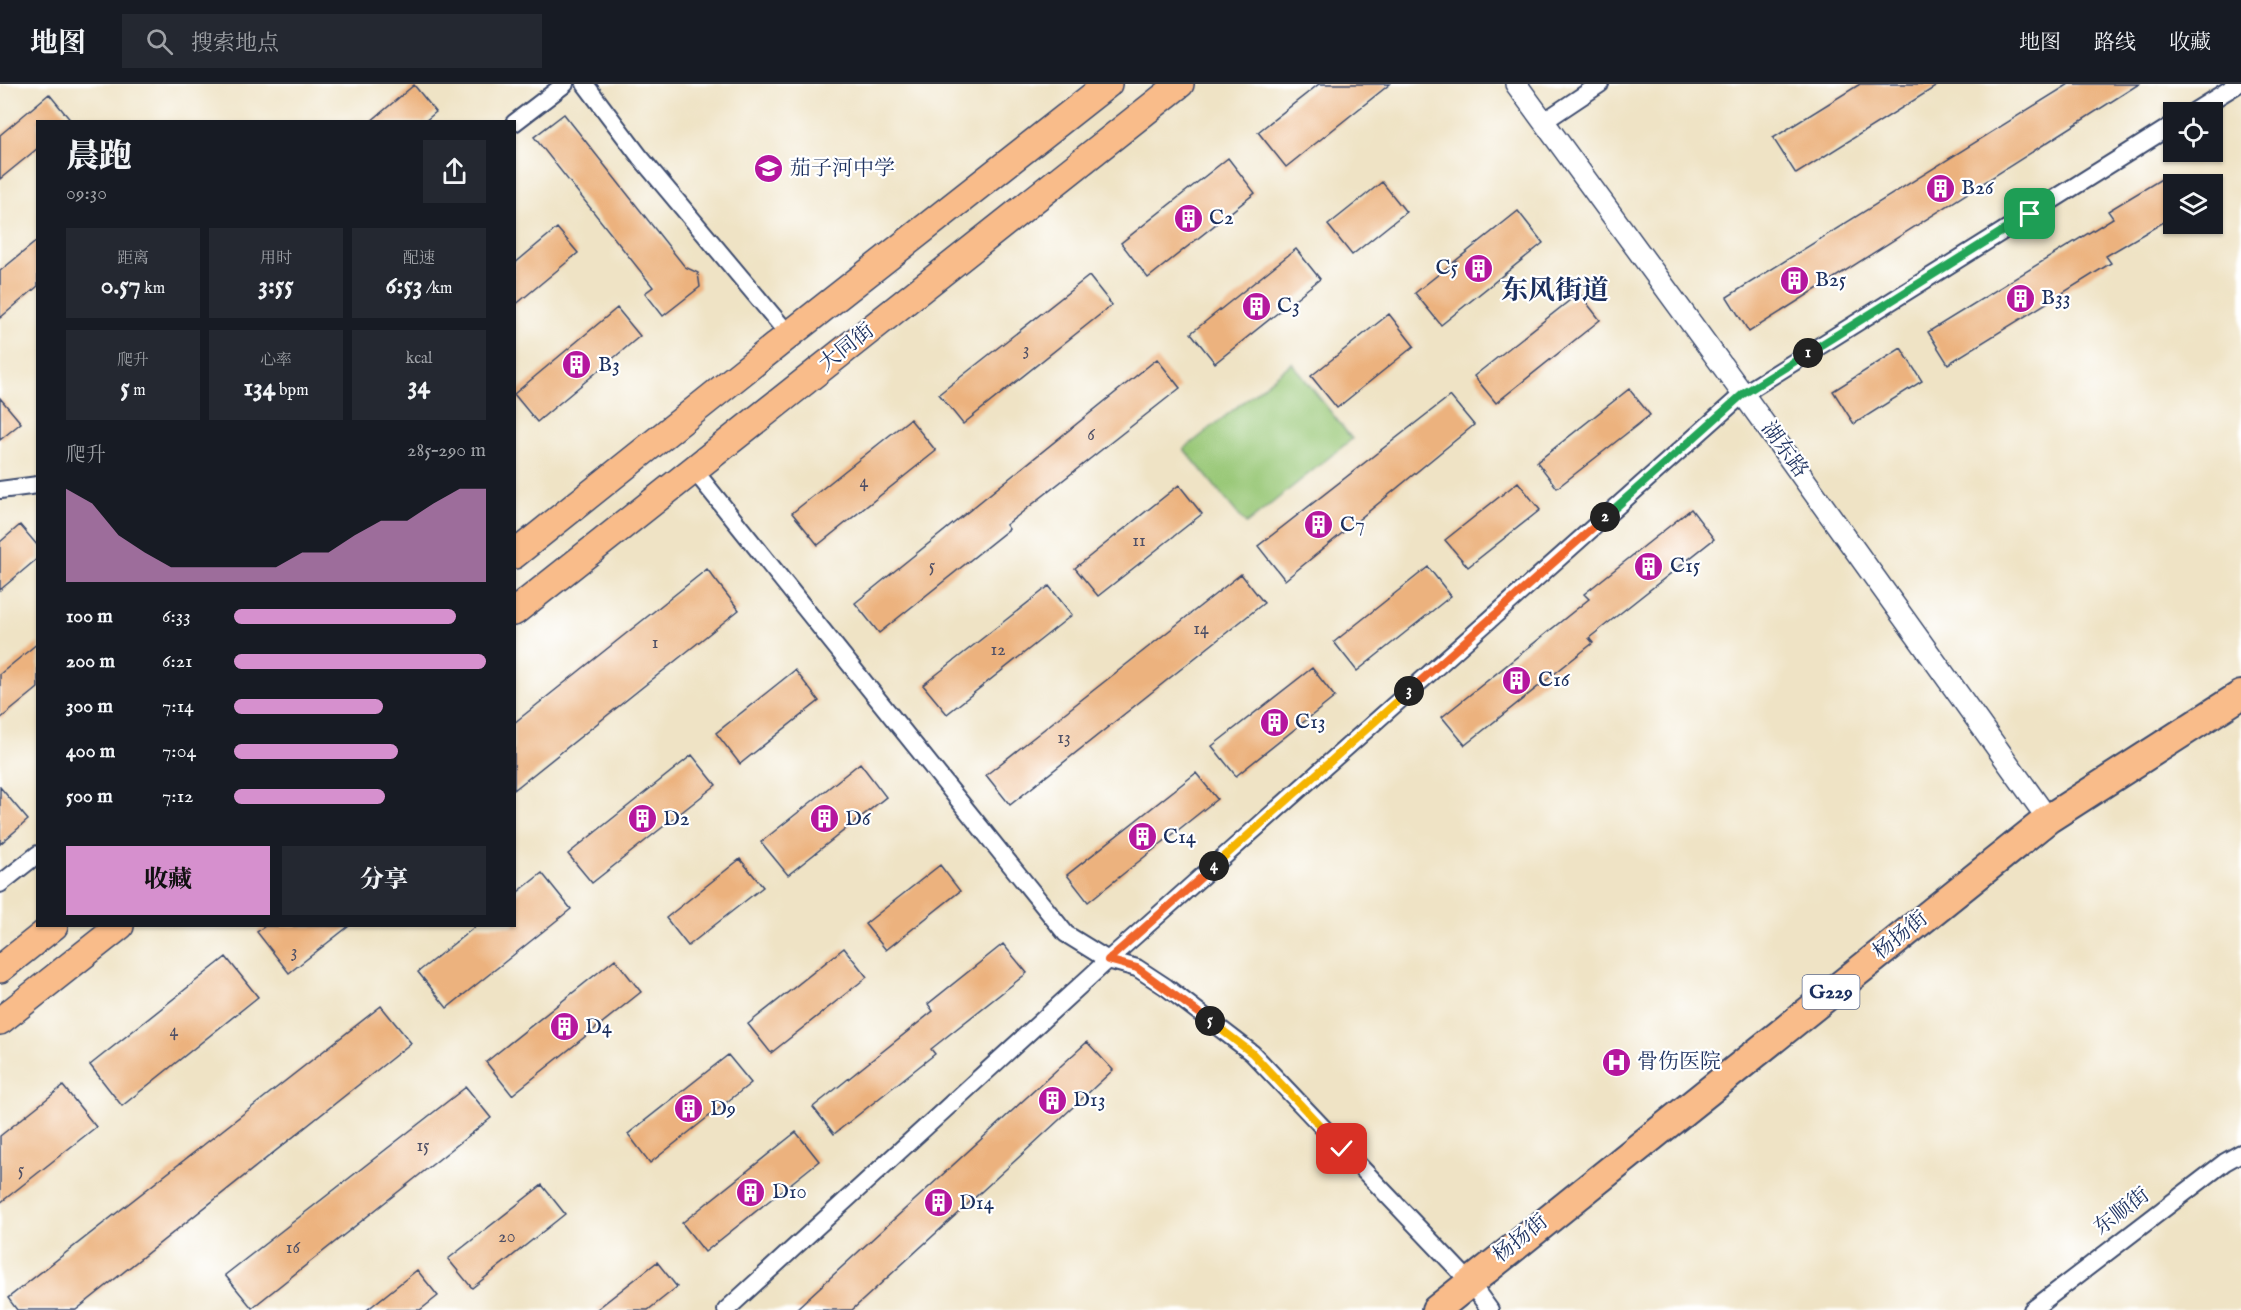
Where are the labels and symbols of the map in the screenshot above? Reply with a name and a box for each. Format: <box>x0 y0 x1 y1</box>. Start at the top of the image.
school or university icon: 茄子河中学 <box>753 153 785 185</box>
place label: 茄子河中学 <box>790 156 895 183</box>
building icon: B26 <box>1924 172 1956 204</box>
place label: B26 <box>1961 175 1995 202</box>
pin <box>2004 188 2055 239</box>
building icon: C2 <box>1172 202 1204 234</box>
place label: C2 <box>1209 205 1234 232</box>
building icon: C5 <box>1463 252 1495 284</box>
place label: C5 <box>1435 255 1458 282</box>
building icon: B25 <box>1778 264 1810 296</box>
place label: B25 <box>1815 267 1847 294</box>
district label: 东风街道 <box>1501 275 1609 309</box>
building icon: B33 <box>2004 282 2036 314</box>
place label: B33 <box>2041 285 2071 312</box>
building icon: C3 <box>1240 290 1272 322</box>
place label: C3 <box>1277 293 1300 320</box>
street label: 大同街 <box>814 318 880 378</box>
pin: 1 <box>1793 338 1823 368</box>
house number: 3 <box>1023 339 1029 362</box>
building icon: B3 <box>561 349 593 381</box>
place label: B3 <box>598 352 620 379</box>
street label: 湖东路 <box>1755 417 1813 483</box>
house number: 6 <box>1087 424 1095 447</box>
house number: 4 <box>860 471 869 494</box>
pin: 2 <box>1590 502 1620 532</box>
building icon: C7 <box>1303 509 1335 541</box>
place label: C7 <box>1340 512 1365 539</box>
house number: 11 <box>1132 530 1146 553</box>
building icon: C15 <box>1633 550 1665 582</box>
place label: C15 <box>1670 553 1701 580</box>
house number: 5 <box>929 555 936 578</box>
house number: 14 <box>1193 618 1209 641</box>
house number: 1 <box>652 632 658 655</box>
house number: 12 <box>990 639 1006 662</box>
building icon: C16 <box>1501 664 1533 696</box>
place label: C16 <box>1538 667 1571 694</box>
pin: 3 <box>1394 676 1424 706</box>
building icon: C13 <box>1258 706 1290 738</box>
place label: C13 <box>1295 709 1326 736</box>
house number: 13 <box>1057 727 1071 750</box>
building icon: D2 <box>626 803 658 835</box>
building icon: D6 <box>808 803 840 835</box>
place label: D2 <box>663 806 690 833</box>
place label: D6 <box>845 806 872 833</box>
building icon: C14 <box>1126 821 1158 853</box>
place label: C14 <box>1163 824 1197 851</box>
pin: 4 <box>1199 851 1229 881</box>
street label: 杨扬街 <box>1868 906 1934 966</box>
house number: 3 <box>291 941 297 964</box>
road number: G229 <box>1802 975 1860 1009</box>
pin: 5 <box>1195 1006 1225 1036</box>
building icon: D4 <box>548 1011 580 1043</box>
place label: D4 <box>585 1014 613 1041</box>
house number: 4 <box>170 1020 179 1043</box>
hospital icon: 骨伤医院 <box>1600 1046 1632 1078</box>
place label: 骨伤医院 <box>1637 1049 1721 1076</box>
building icon: D13 <box>1036 1084 1068 1116</box>
place label: D13 <box>1073 1087 1106 1114</box>
building icon: D9 <box>673 1093 705 1125</box>
place label: D9 <box>710 1096 736 1123</box>
pin <box>1316 1123 1367 1174</box>
house number: 15 <box>416 1135 430 1158</box>
house number: 5 <box>18 1159 25 1182</box>
building icon: D10 <box>735 1176 767 1208</box>
place label: D10 <box>772 1179 807 1206</box>
street label: 东顺街 <box>2089 1182 2155 1242</box>
building icon: D14 <box>922 1187 954 1219</box>
place label: D14 <box>959 1190 995 1217</box>
street label: 杨扬街 <box>1488 1209 1554 1269</box>
house number: 20 <box>498 1226 516 1249</box>
house number: 16 <box>286 1237 301 1260</box>

